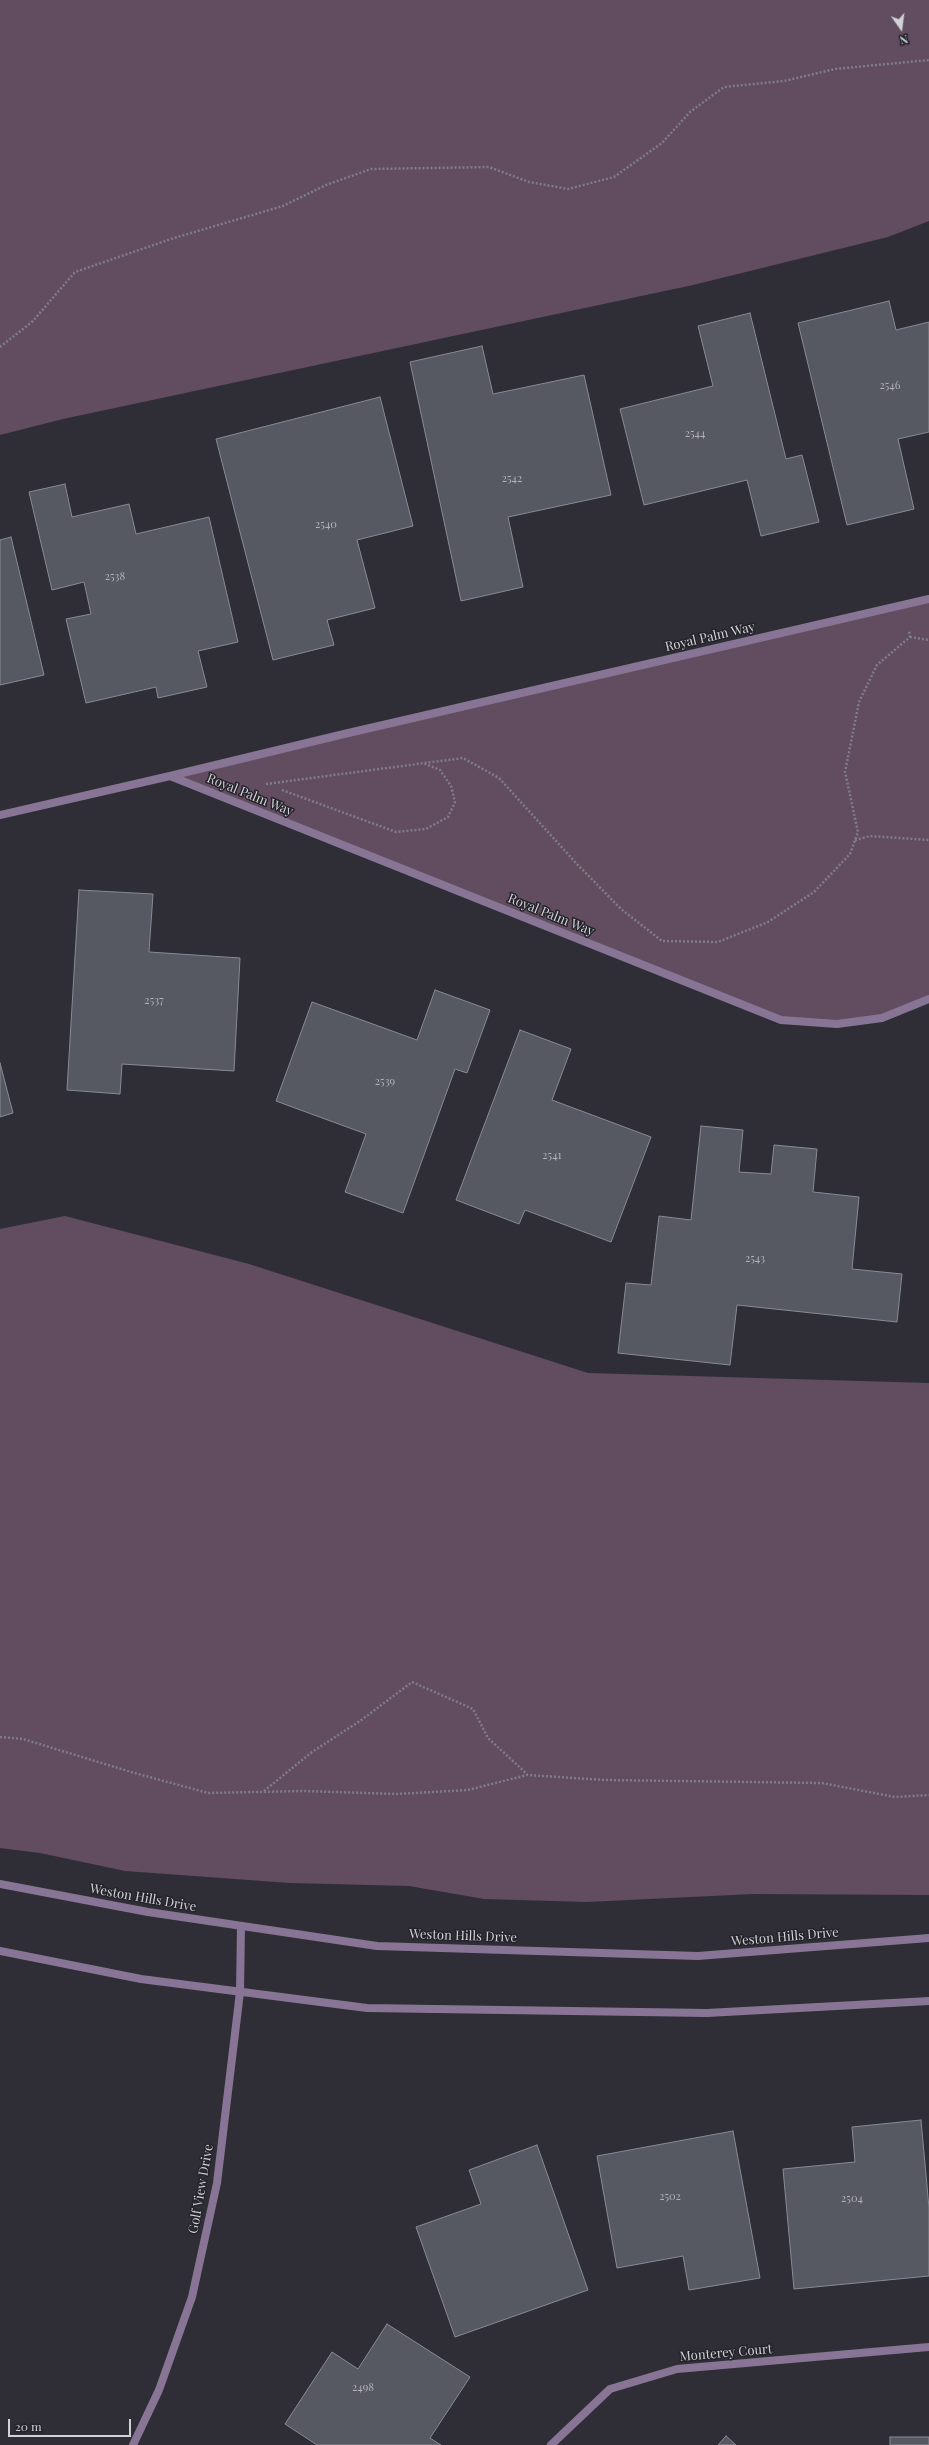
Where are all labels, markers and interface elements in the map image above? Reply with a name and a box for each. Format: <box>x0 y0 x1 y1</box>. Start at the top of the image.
north arrow <box>881 8 921 48</box>
text: N <box>898 32 910 48</box>
house number: 2546 <box>880 379 900 393</box>
house number: 2544 <box>685 427 705 441</box>
house number: 2542 <box>502 472 522 486</box>
house number: 2540 <box>315 518 337 532</box>
house number: 2538 <box>105 570 125 584</box>
street label: Royal Palm Way <box>663 619 757 655</box>
street label: Royal Palm Way <box>204 771 296 819</box>
street label: Royal Palm Way <box>505 891 597 939</box>
house number: 2537 <box>144 994 164 1008</box>
house number: 2539 <box>375 1075 395 1089</box>
house number: 2541 <box>542 1149 562 1163</box>
house number: 2543 <box>745 1252 765 1266</box>
street label: Weston Hills Drive <box>89 1881 197 1915</box>
street label: Weston Hills Drive <box>731 1925 839 1949</box>
street label: Weston Hills Drive <box>409 1926 517 1946</box>
street label: Golf View Drive <box>185 2143 217 2235</box>
house number: 2502 <box>659 2190 681 2204</box>
house number: 2504 <box>841 2192 863 2206</box>
street label: Monterey Court <box>679 2341 773 2365</box>
house number: 2498 <box>352 2381 374 2395</box>
scale bar <box>10 2411 133 2437</box>
text: 20 m <box>15 2418 42 2434</box>

